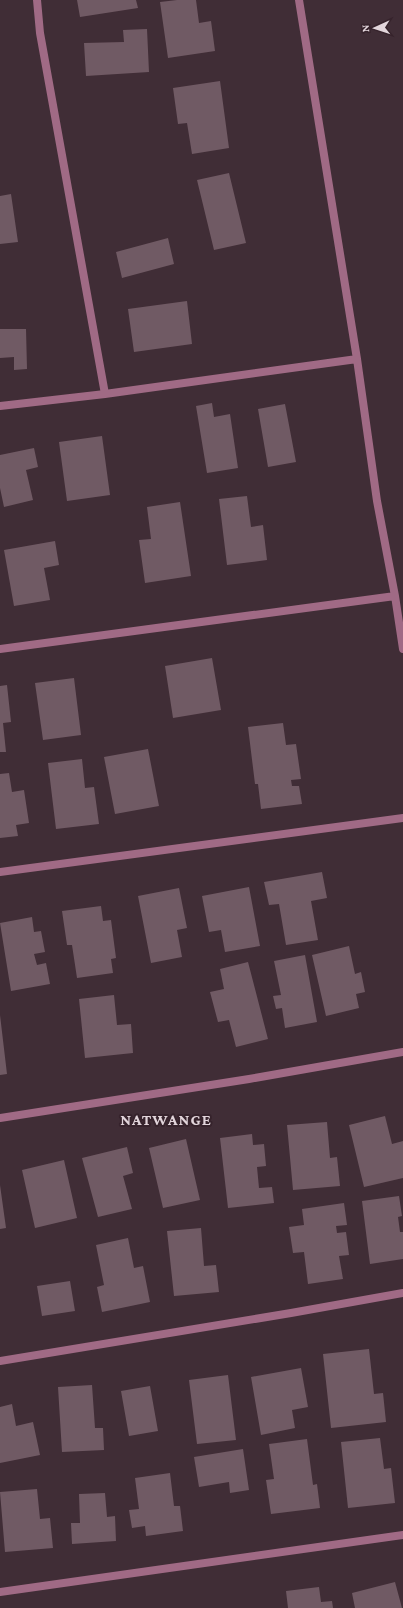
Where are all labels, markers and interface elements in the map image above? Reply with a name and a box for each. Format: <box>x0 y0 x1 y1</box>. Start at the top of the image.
north arrow <box>355 8 395 48</box>
text: N <box>359 24 371 33</box>
district label: NATWANGE <box>120 1111 212 1128</box>

